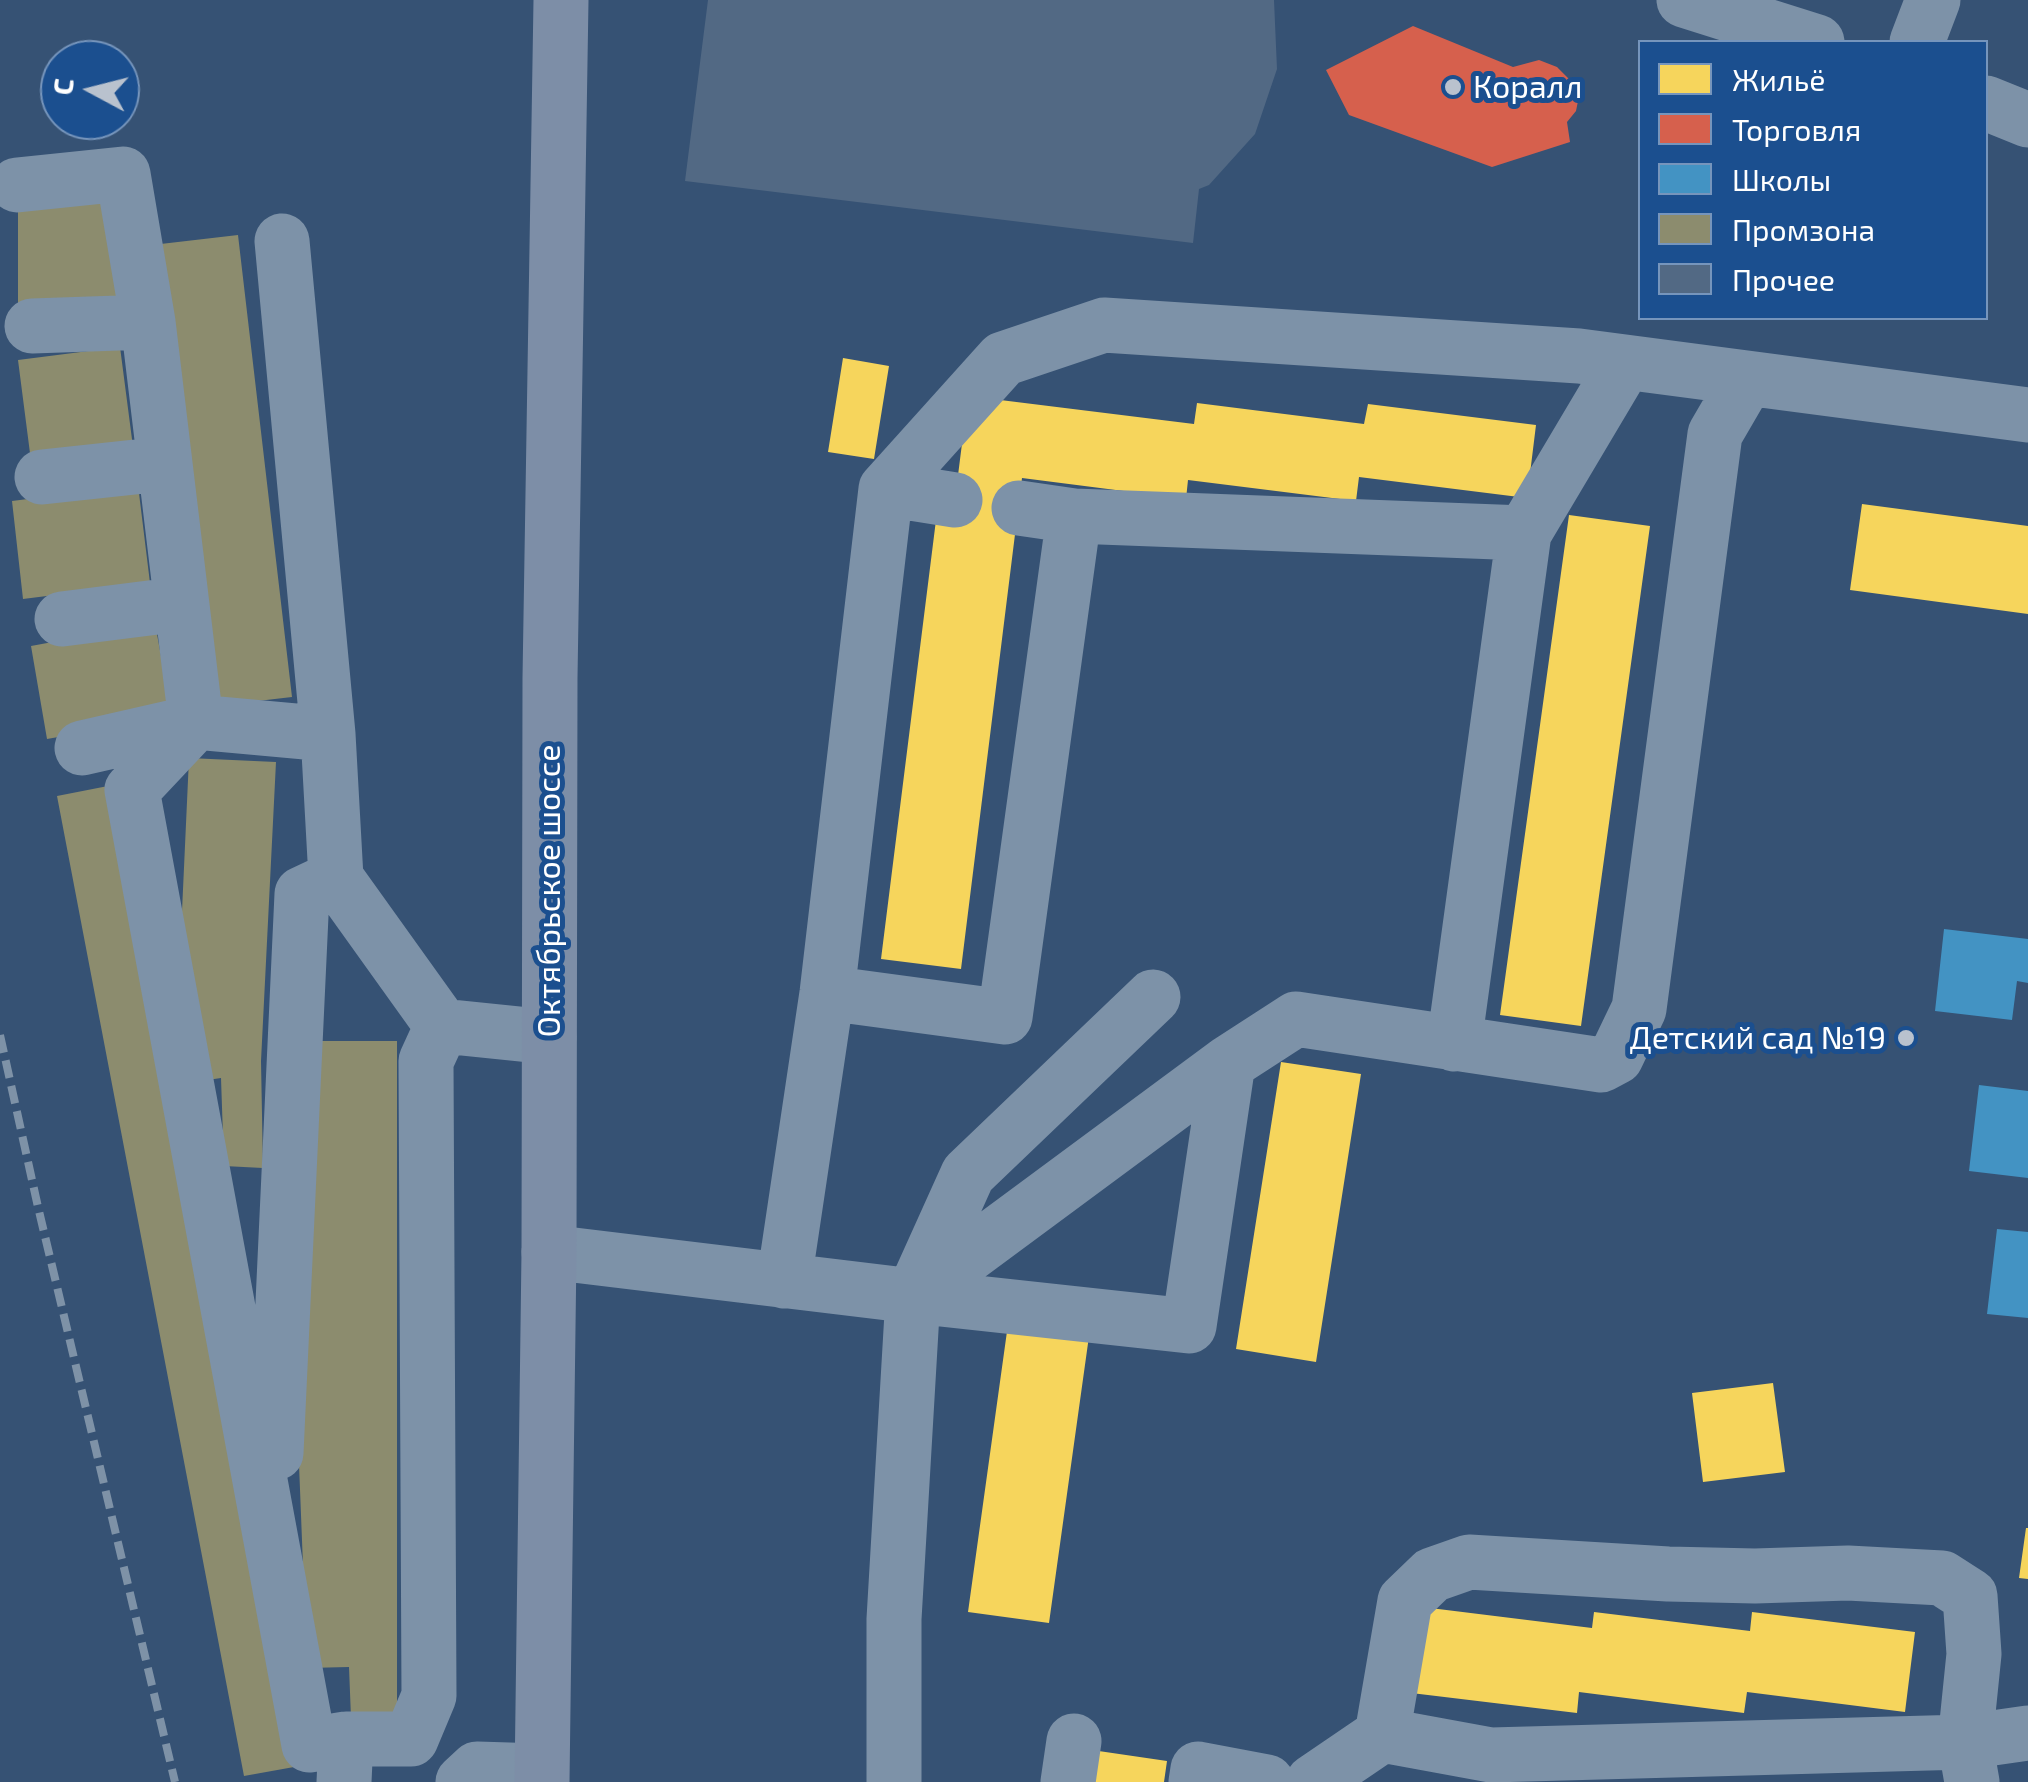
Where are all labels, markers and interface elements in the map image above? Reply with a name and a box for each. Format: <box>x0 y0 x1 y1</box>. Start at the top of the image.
north arrow <box>40 40 140 140</box>
legend <box>1638 40 1988 320</box>
text: Жильё <box>1732 61 1825 97</box>
place label: Коралл <box>1473 68 1583 106</box>
text: С <box>44 76 80 97</box>
marker: Коралл <box>1442 76 1464 98</box>
text: Торговля <box>1732 111 1861 147</box>
text: Школы <box>1732 161 1831 197</box>
text: Промзона <box>1732 211 1875 247</box>
text: Прочее <box>1732 261 1835 297</box>
street label: Октябрьское шоссе <box>530 745 568 1037</box>
place label: Детский сад №19 <box>1630 1019 1886 1057</box>
marker: Детский сад №19 <box>1895 1027 1917 1049</box>

